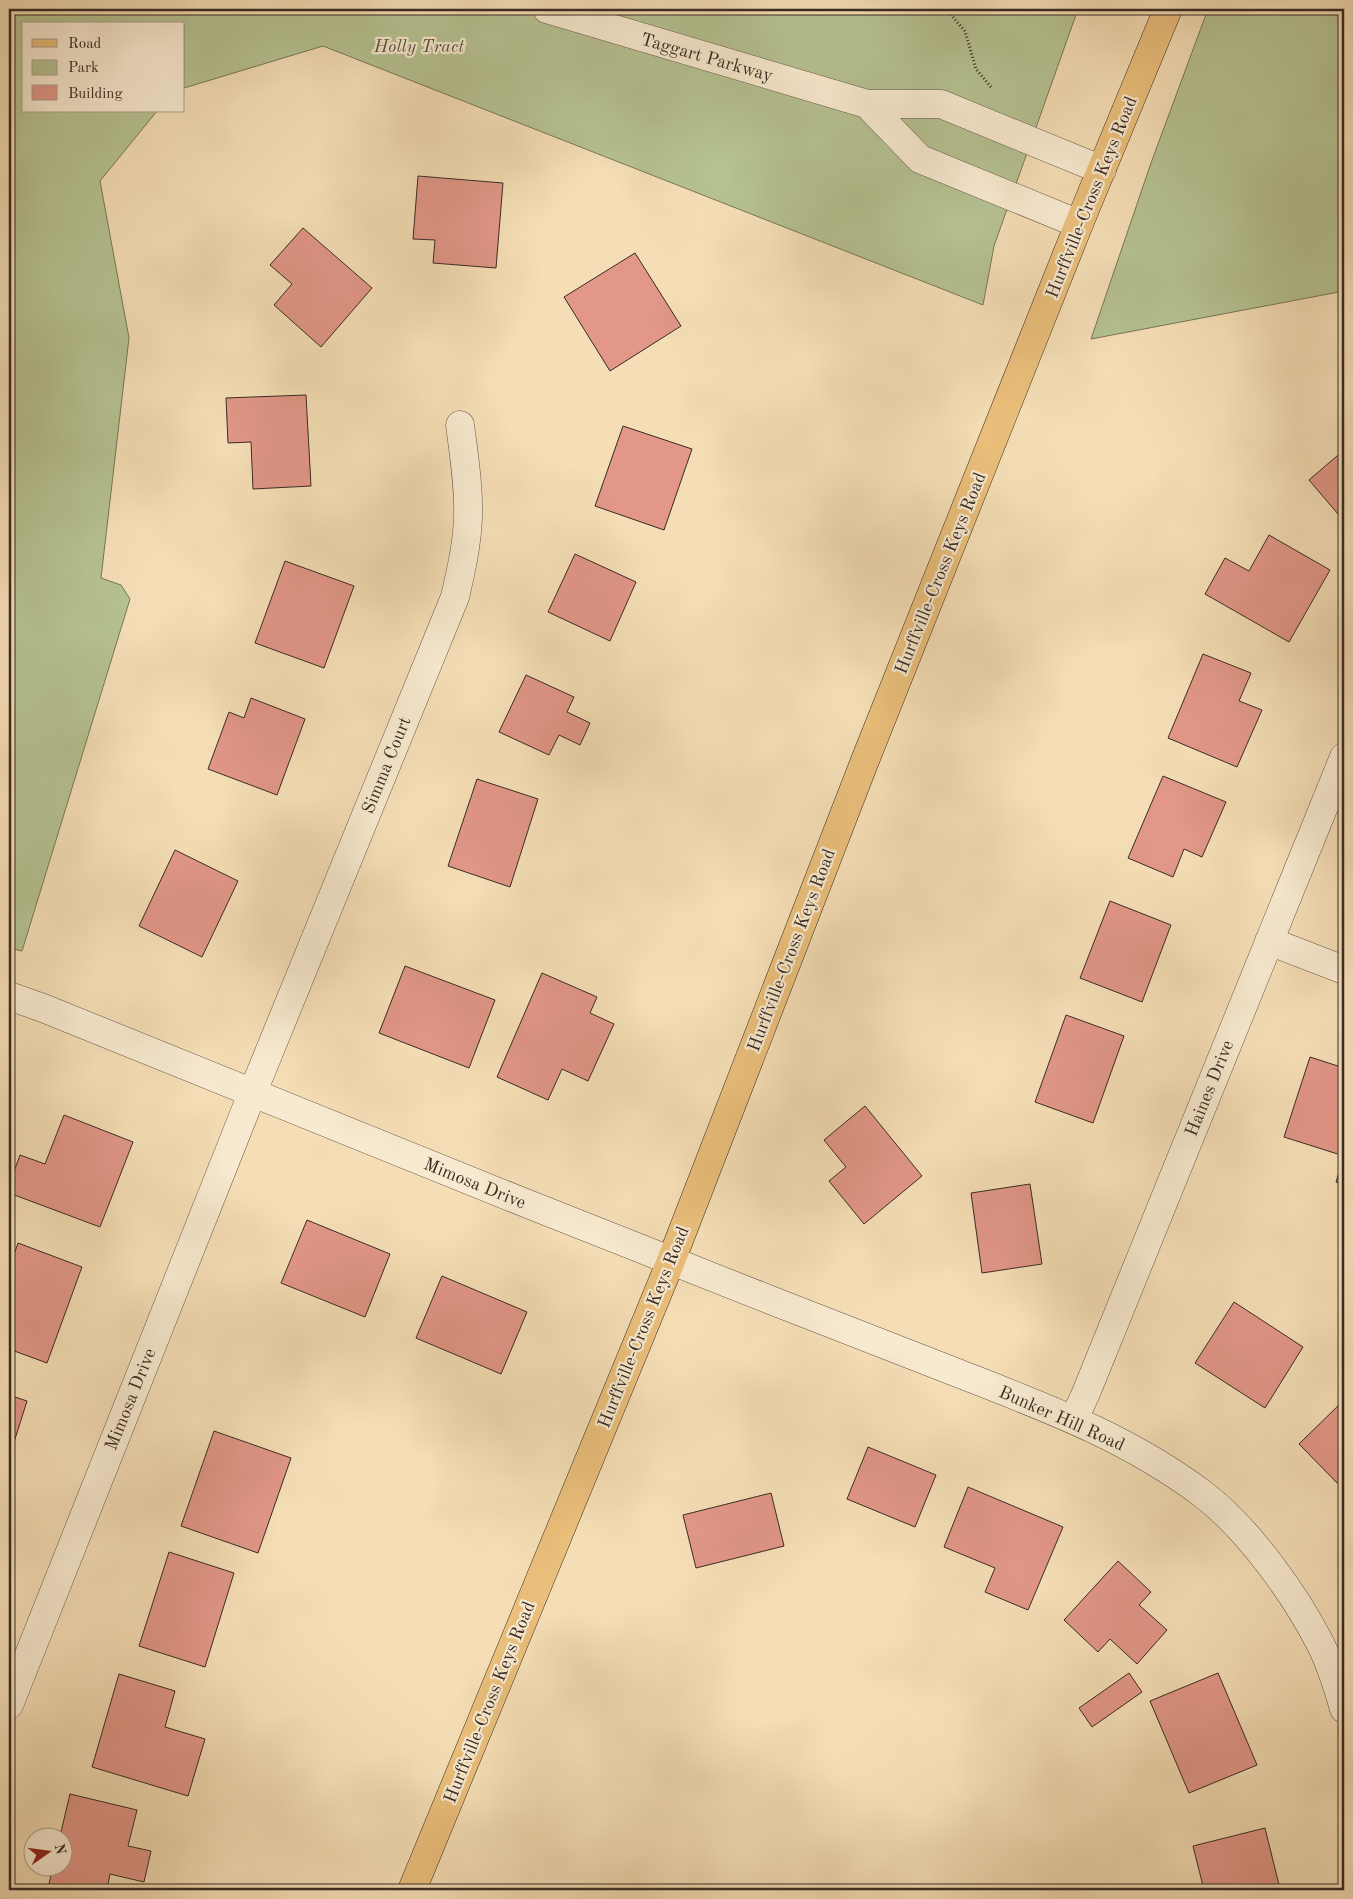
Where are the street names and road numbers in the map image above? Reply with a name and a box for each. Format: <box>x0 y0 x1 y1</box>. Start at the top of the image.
street label: Taggart Parkway <box>639 30 775 86</box>
street label: Hurffville-Cross Keys Road <box>1043 94 1141 301</box>
street label: Hurffville-Cross Keys Road <box>892 470 990 677</box>
street label: Simma Court <box>359 714 415 816</box>
street label: Hurffville-Cross Keys Road <box>745 847 839 1054</box>
street label: Haines Drive <box>1182 1038 1237 1139</box>
street label: Mimosa Drive <box>421 1155 528 1213</box>
street label: Hurffville-Cross Keys Road <box>595 1224 693 1431</box>
street label: Mimosa Drive <box>102 1346 160 1453</box>
street label: Bunker Hill Road <box>996 1383 1127 1455</box>
street label: Hurffville-Cross Keys Road <box>441 1599 539 1806</box>

